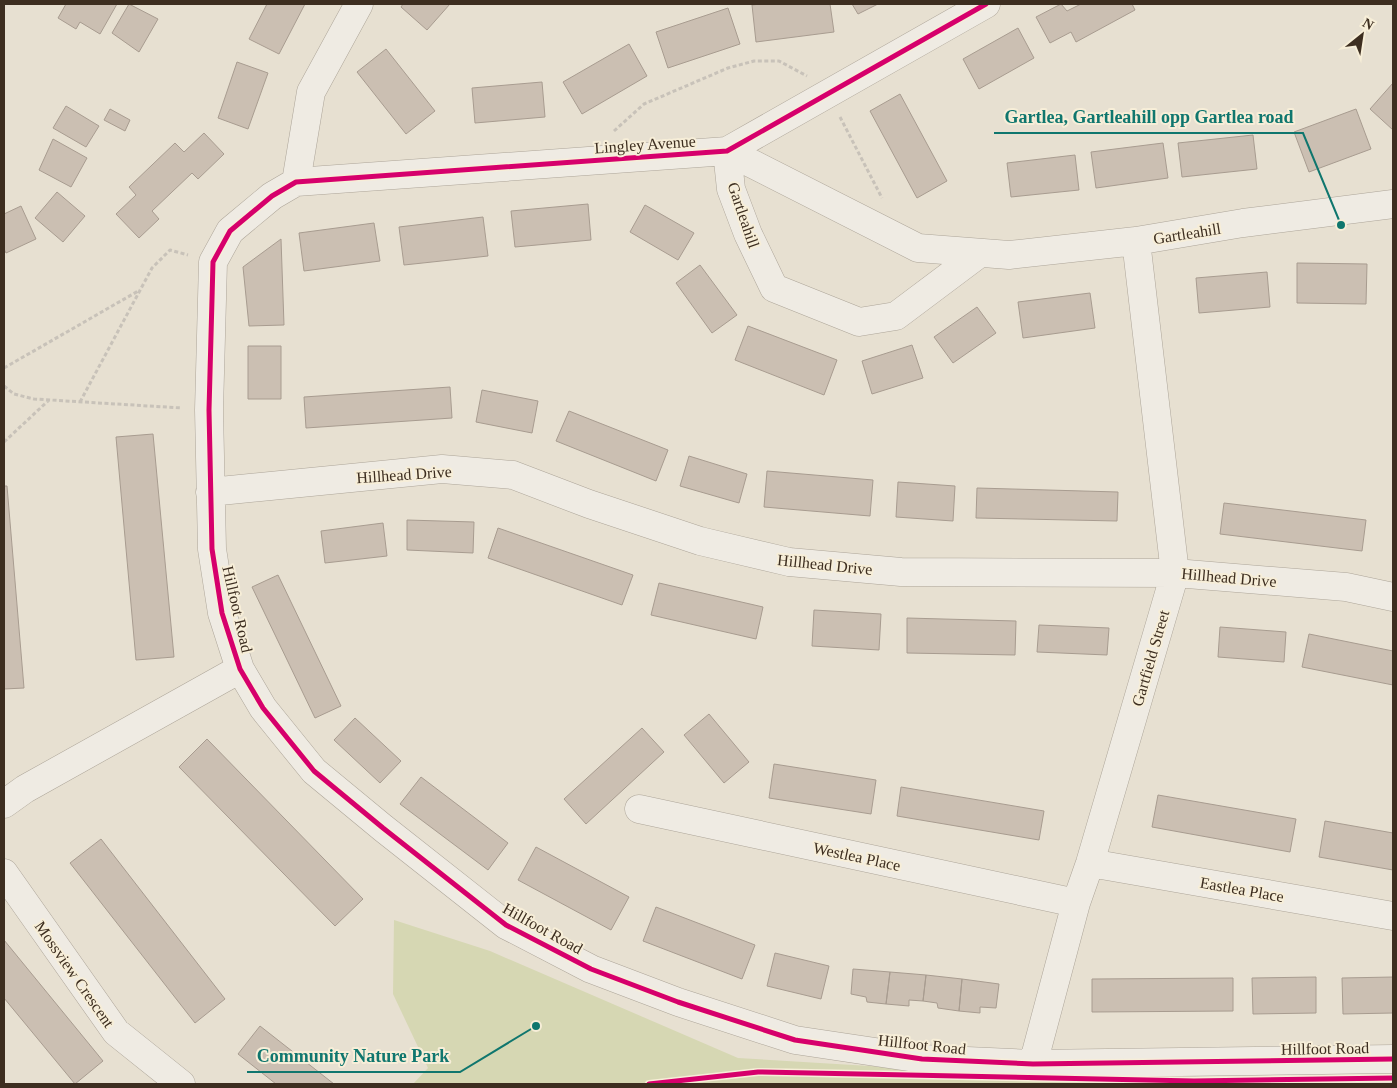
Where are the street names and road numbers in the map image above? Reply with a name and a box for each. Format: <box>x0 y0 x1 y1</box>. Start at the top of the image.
street label: Lingley Avenue <box>594 132 696 158</box>
street label: Gartleahill <box>724 180 763 251</box>
street label: Gartleahill <box>1152 220 1223 247</box>
street label: Hillhead Drive <box>356 463 452 486</box>
street label: Hillhead Drive <box>777 551 873 578</box>
street label: Hillfoot Road <box>219 564 256 654</box>
street label: Hillhead Drive <box>1181 565 1277 590</box>
street label: Gartfield Street <box>1129 608 1172 708</box>
street label: Westlea Place <box>812 839 902 874</box>
street label: Eastlea Place <box>1199 874 1285 905</box>
street label: Hillfoot Road <box>500 900 586 957</box>
street label: Mossview Crescent <box>32 918 118 1031</box>
street label: Hillfoot Road <box>877 1031 967 1058</box>
street label: Hillfoot Road <box>1281 1039 1369 1058</box>

